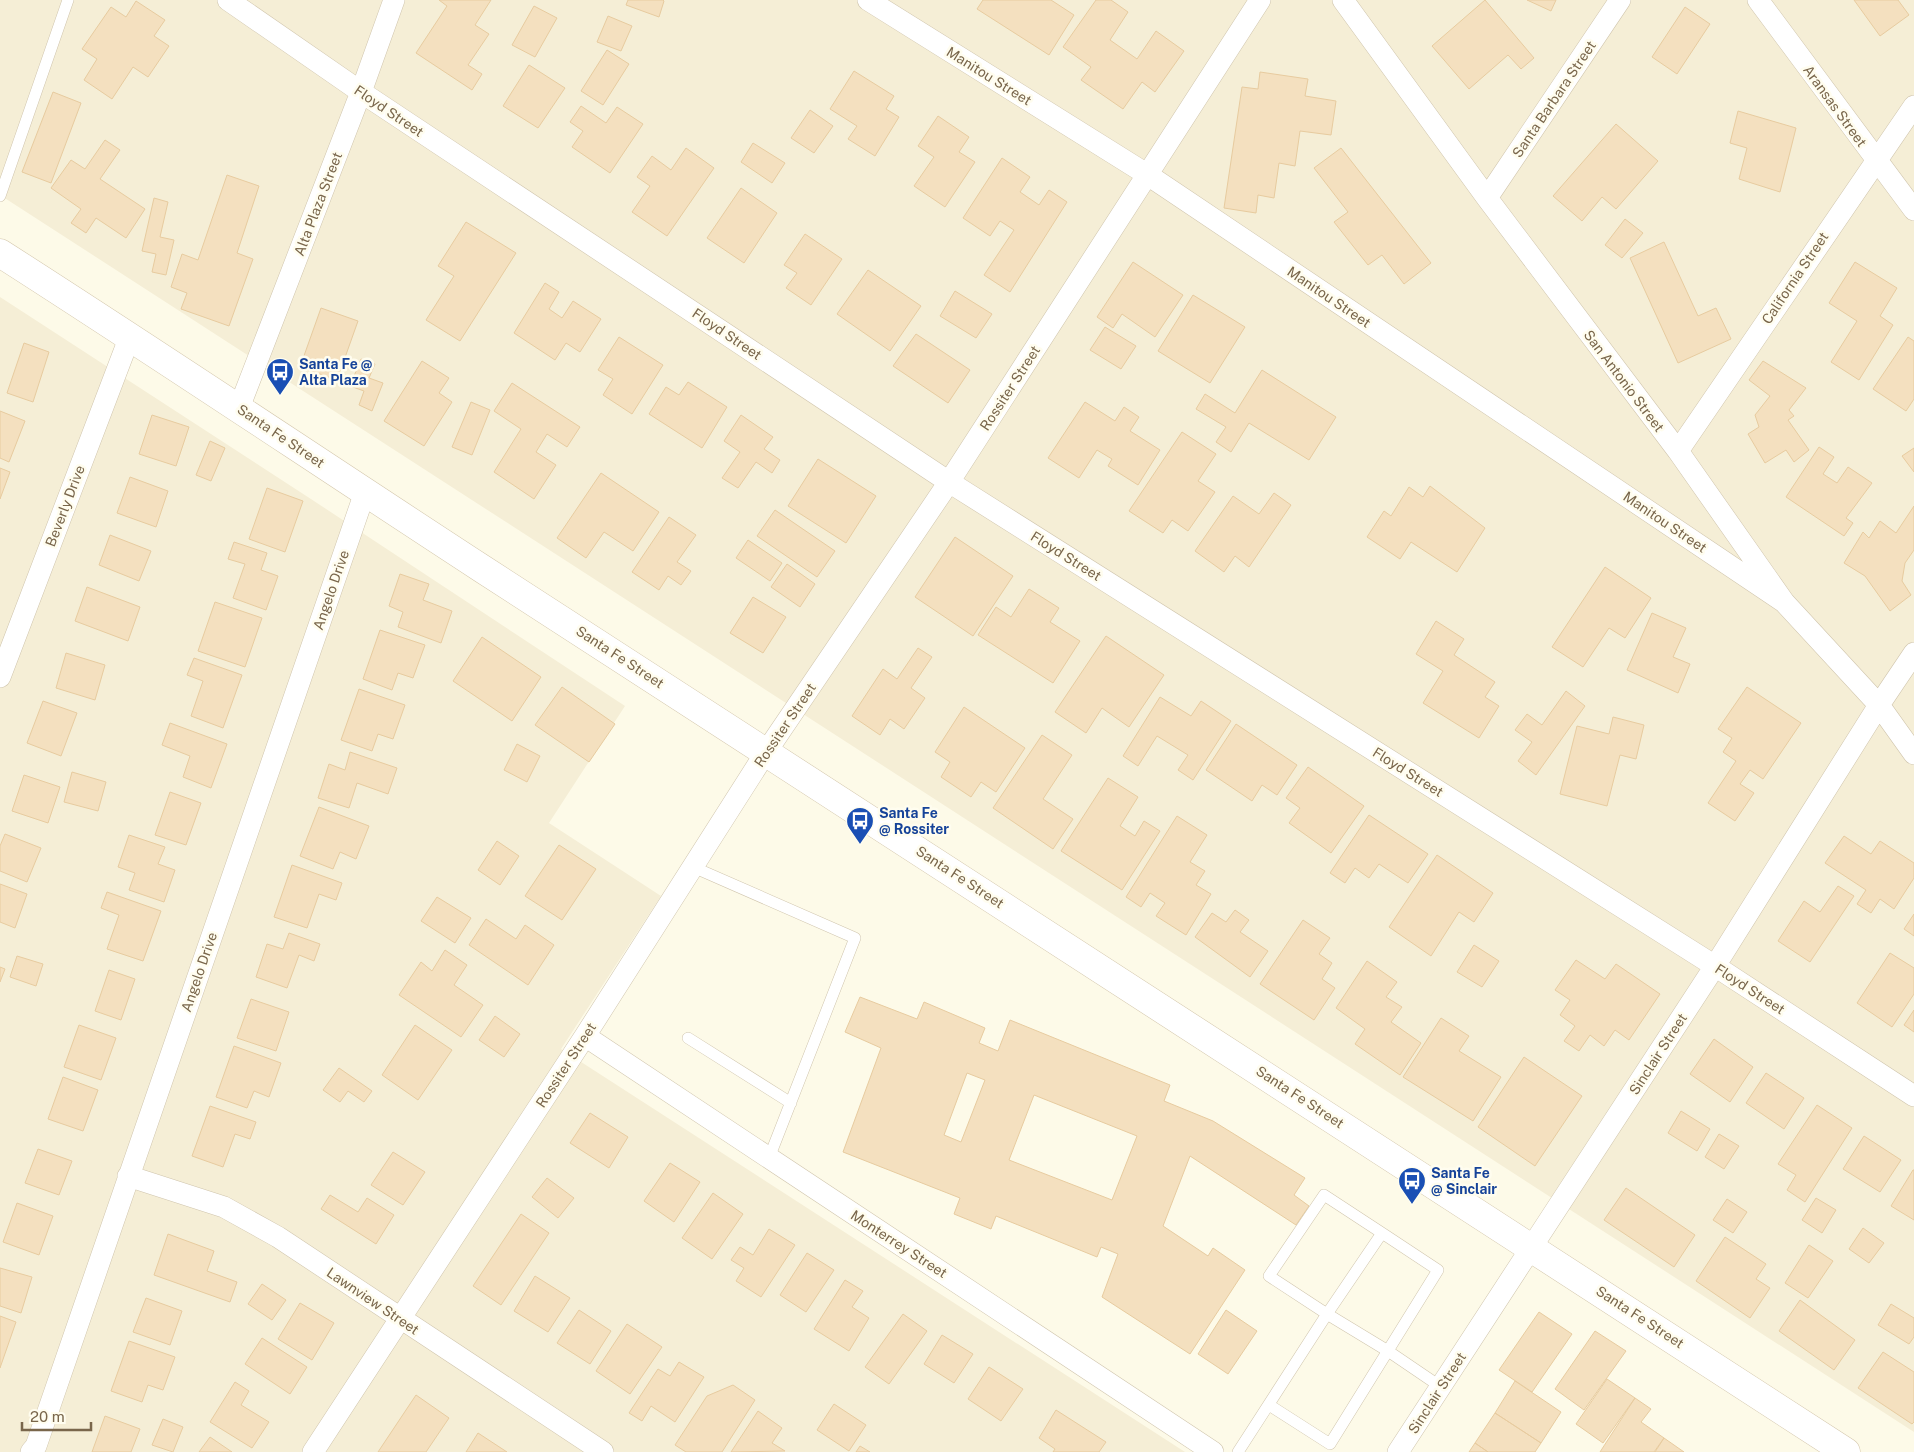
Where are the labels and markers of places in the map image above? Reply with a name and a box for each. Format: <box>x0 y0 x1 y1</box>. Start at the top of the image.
place label: Santa Fe @ Alta Plaza <box>299 356 373 388</box>
bus stop icon: Santa Fe @ Alta Plaza <box>265 357 295 396</box>
place label: Santa Fe @ Rossiter <box>879 805 949 837</box>
bus stop icon: Santa Fe @ Rossiter <box>845 806 875 845</box>
place label: Santa Fe @ Sinclair <box>1431 1165 1497 1197</box>
bus stop icon: Santa Fe @ Sinclair <box>1397 1166 1427 1205</box>

